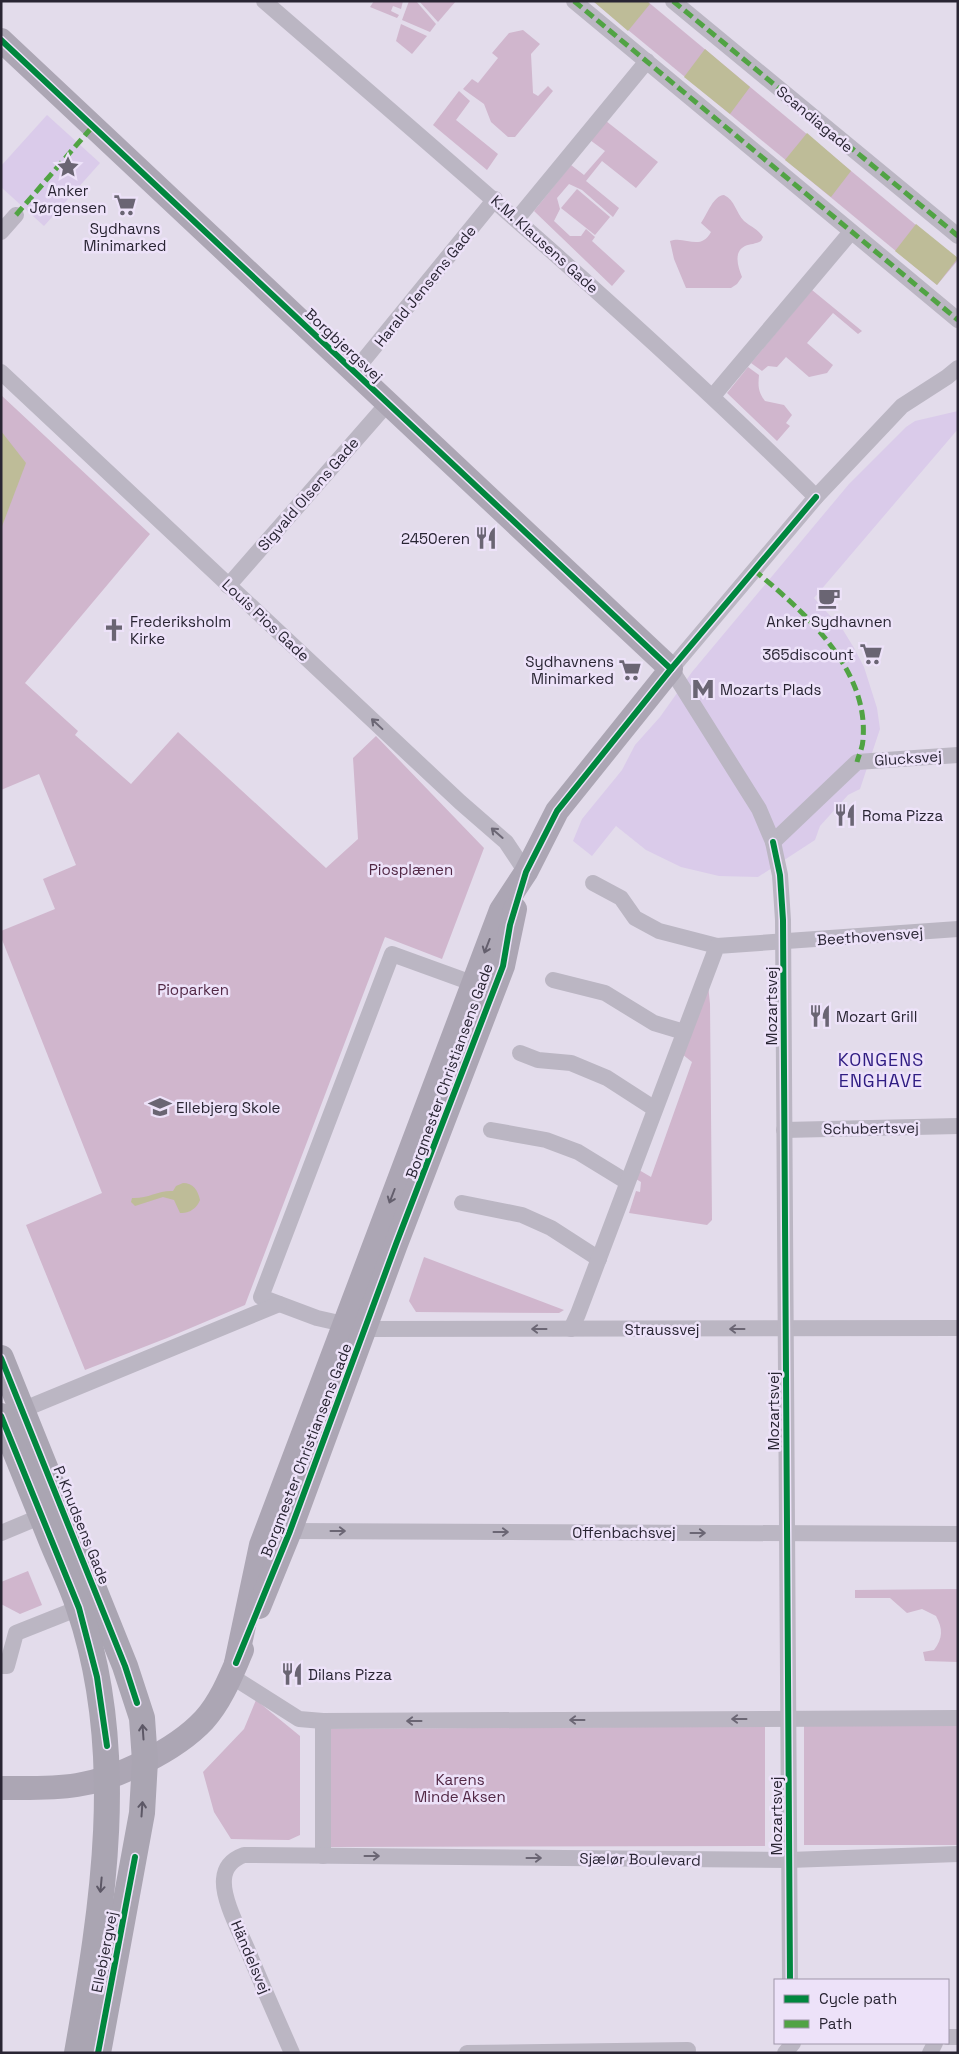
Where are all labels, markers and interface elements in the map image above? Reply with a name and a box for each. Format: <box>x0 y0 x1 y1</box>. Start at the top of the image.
street label: Scandiagade <box>773 81 857 157</box>
place icon: Anker Jørgensen <box>55 154 81 180</box>
place label: Anker Jørgensen <box>30 181 106 217</box>
street label: K.M. Klausens Gade <box>487 191 603 297</box>
supermarket icon: Sydhavns Minimarked <box>112 192 138 218</box>
place label: Sydhavns Minimarked <box>84 219 166 255</box>
street label: Harald Jensens Gade <box>370 221 480 351</box>
street label: Borgbjergsvej <box>301 304 387 386</box>
street label: Sigvald Olsens Gade <box>253 433 363 555</box>
restaurant icon: 2450eren <box>473 525 499 551</box>
place label: 2450eren <box>401 529 470 548</box>
street label: Louis Pios Gade <box>218 575 314 665</box>
cafe icon: Anker Sydhavnen <box>816 585 842 611</box>
place label: Frederiksholm Kirke <box>130 612 231 648</box>
place label: Anker Sydhavnen <box>766 612 892 631</box>
church icon: Frederiksholm Kirke <box>101 617 127 643</box>
supermarket icon: 365discount <box>858 641 884 667</box>
place label: 365discount <box>762 645 854 664</box>
place label: Sydhavnens Minimarked <box>525 652 614 688</box>
supermarket icon: Sydhavnens Minimarked <box>617 657 643 683</box>
metro station icon: Mozarts Plads <box>690 676 716 702</box>
place label: Mozarts Plads <box>720 680 821 699</box>
one-way arrow <box>370 718 383 730</box>
street label: Glucksvej <box>874 746 942 770</box>
restaurant icon: Roma Pizza <box>832 802 858 828</box>
place label: Roma Pizza <box>862 806 943 825</box>
one-way arrow <box>490 828 503 839</box>
park label: Piosplænen <box>369 860 453 879</box>
street label: Beethovensvej <box>816 923 924 949</box>
one-way arrow <box>482 938 491 953</box>
street label: Borgmester Christiansens Gade <box>401 961 497 1181</box>
street label: Mozartsvej <box>762 967 781 1045</box>
park label: Pioparken <box>157 980 229 999</box>
restaurant icon: Mozart Grill <box>807 1003 833 1029</box>
place label: Mozart Grill <box>836 1007 917 1026</box>
district label: KONGENS ENGHAVE <box>838 1048 924 1092</box>
school or university icon: Ellebjerg Skole <box>147 1094 173 1120</box>
place label: Ellebjerg Skole <box>176 1098 281 1117</box>
street label: Schubertsvej <box>823 1118 919 1138</box>
one-way arrow <box>387 1187 396 1203</box>
street label: Straussvej <box>624 1320 700 1339</box>
one-way arrow <box>532 1324 548 1334</box>
one-way arrow <box>729 1324 745 1334</box>
street label: Borgmester Christiansens Gade <box>256 1340 356 1560</box>
street label: Mozartsvej <box>764 1372 783 1450</box>
street label: P. Knudsens Gade <box>50 1463 114 1587</box>
street label: Offenbachsvej <box>572 1523 676 1542</box>
one-way arrow <box>330 1526 346 1536</box>
one-way arrow <box>492 1527 509 1537</box>
one-way arrow <box>690 1528 706 1538</box>
restaurant icon: Dilans Pizza <box>279 1661 305 1687</box>
place label: Dilans Pizza <box>308 1665 392 1684</box>
one-way arrow <box>732 1714 748 1724</box>
one-way arrow <box>569 1715 586 1725</box>
one-way arrow <box>407 1716 423 1726</box>
one-way arrow <box>138 1724 147 1740</box>
park label: Karens Minde Aksen <box>414 1770 506 1806</box>
street label: Mozartsvej <box>767 1777 786 1855</box>
one-way arrow <box>138 1801 147 1817</box>
street label: Sjælør Boulevard <box>579 1848 701 1870</box>
one-way arrow <box>363 1851 379 1861</box>
one-way arrow <box>526 1853 542 1862</box>
one-way arrow <box>96 1877 106 1893</box>
street label: Ellebjergvej <box>87 1910 121 1994</box>
street label: Händelsvej <box>227 1917 275 1997</box>
legend <box>774 1979 949 2044</box>
text: Cycle path <box>819 1989 897 2008</box>
text: Path <box>819 2014 852 2033</box>

